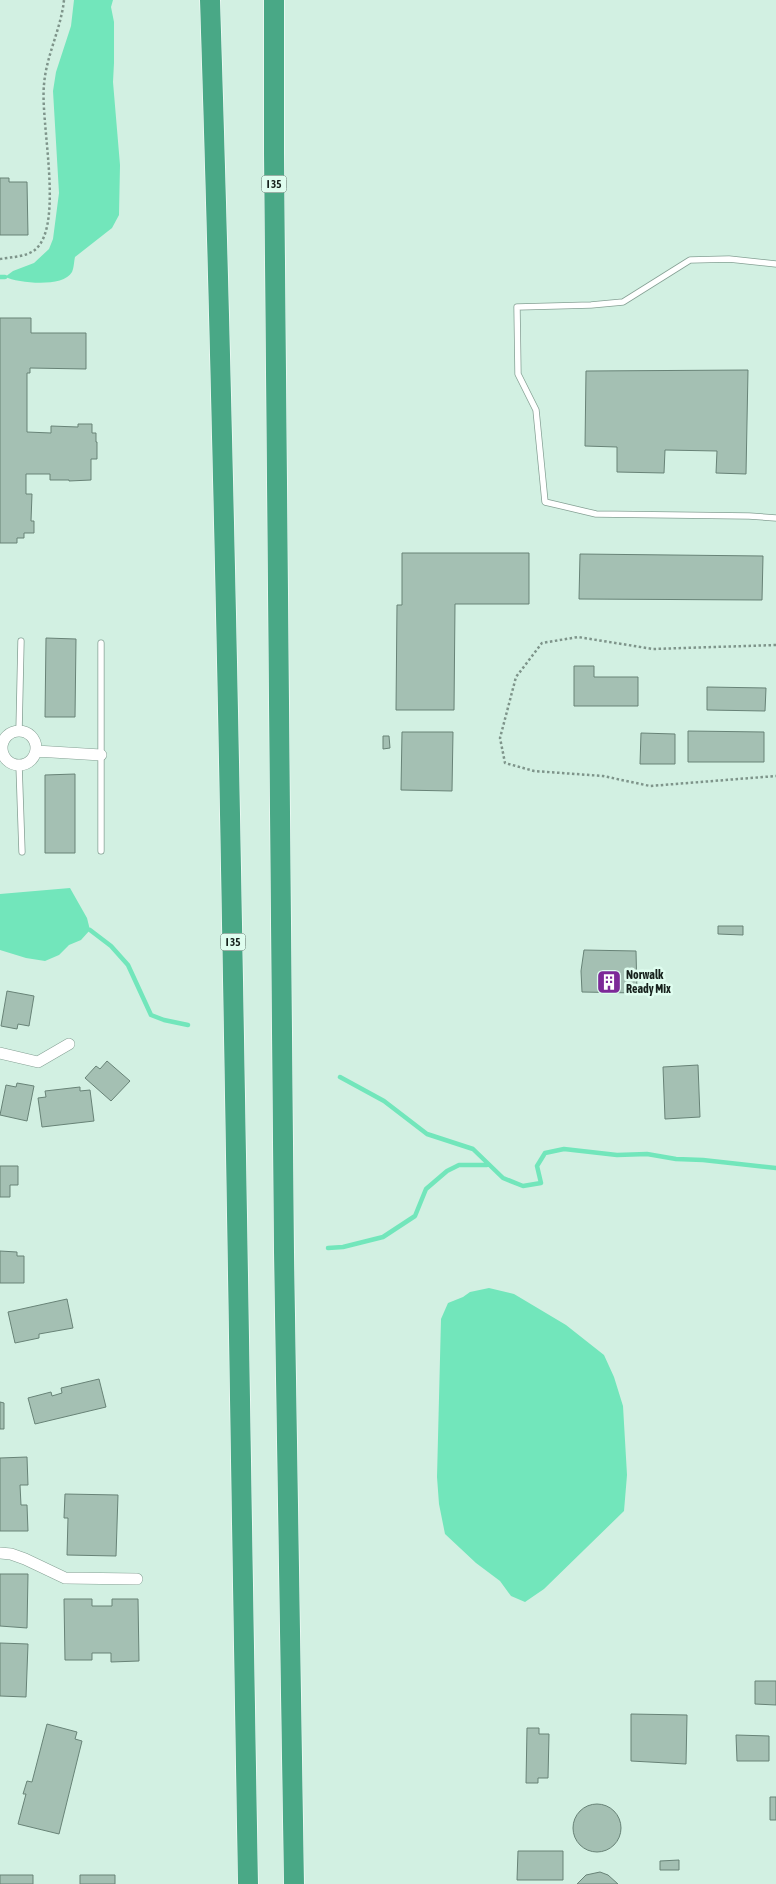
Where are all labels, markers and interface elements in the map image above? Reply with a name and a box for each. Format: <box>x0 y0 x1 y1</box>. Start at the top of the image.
road number: I 35 <box>262 175 286 192</box>
road number: I 35 <box>220 934 246 950</box>
place label: Norwalk Ready Mix <box>626 968 671 996</box>
building icon: Norwalk Ready Mix <box>596 969 622 995</box>

